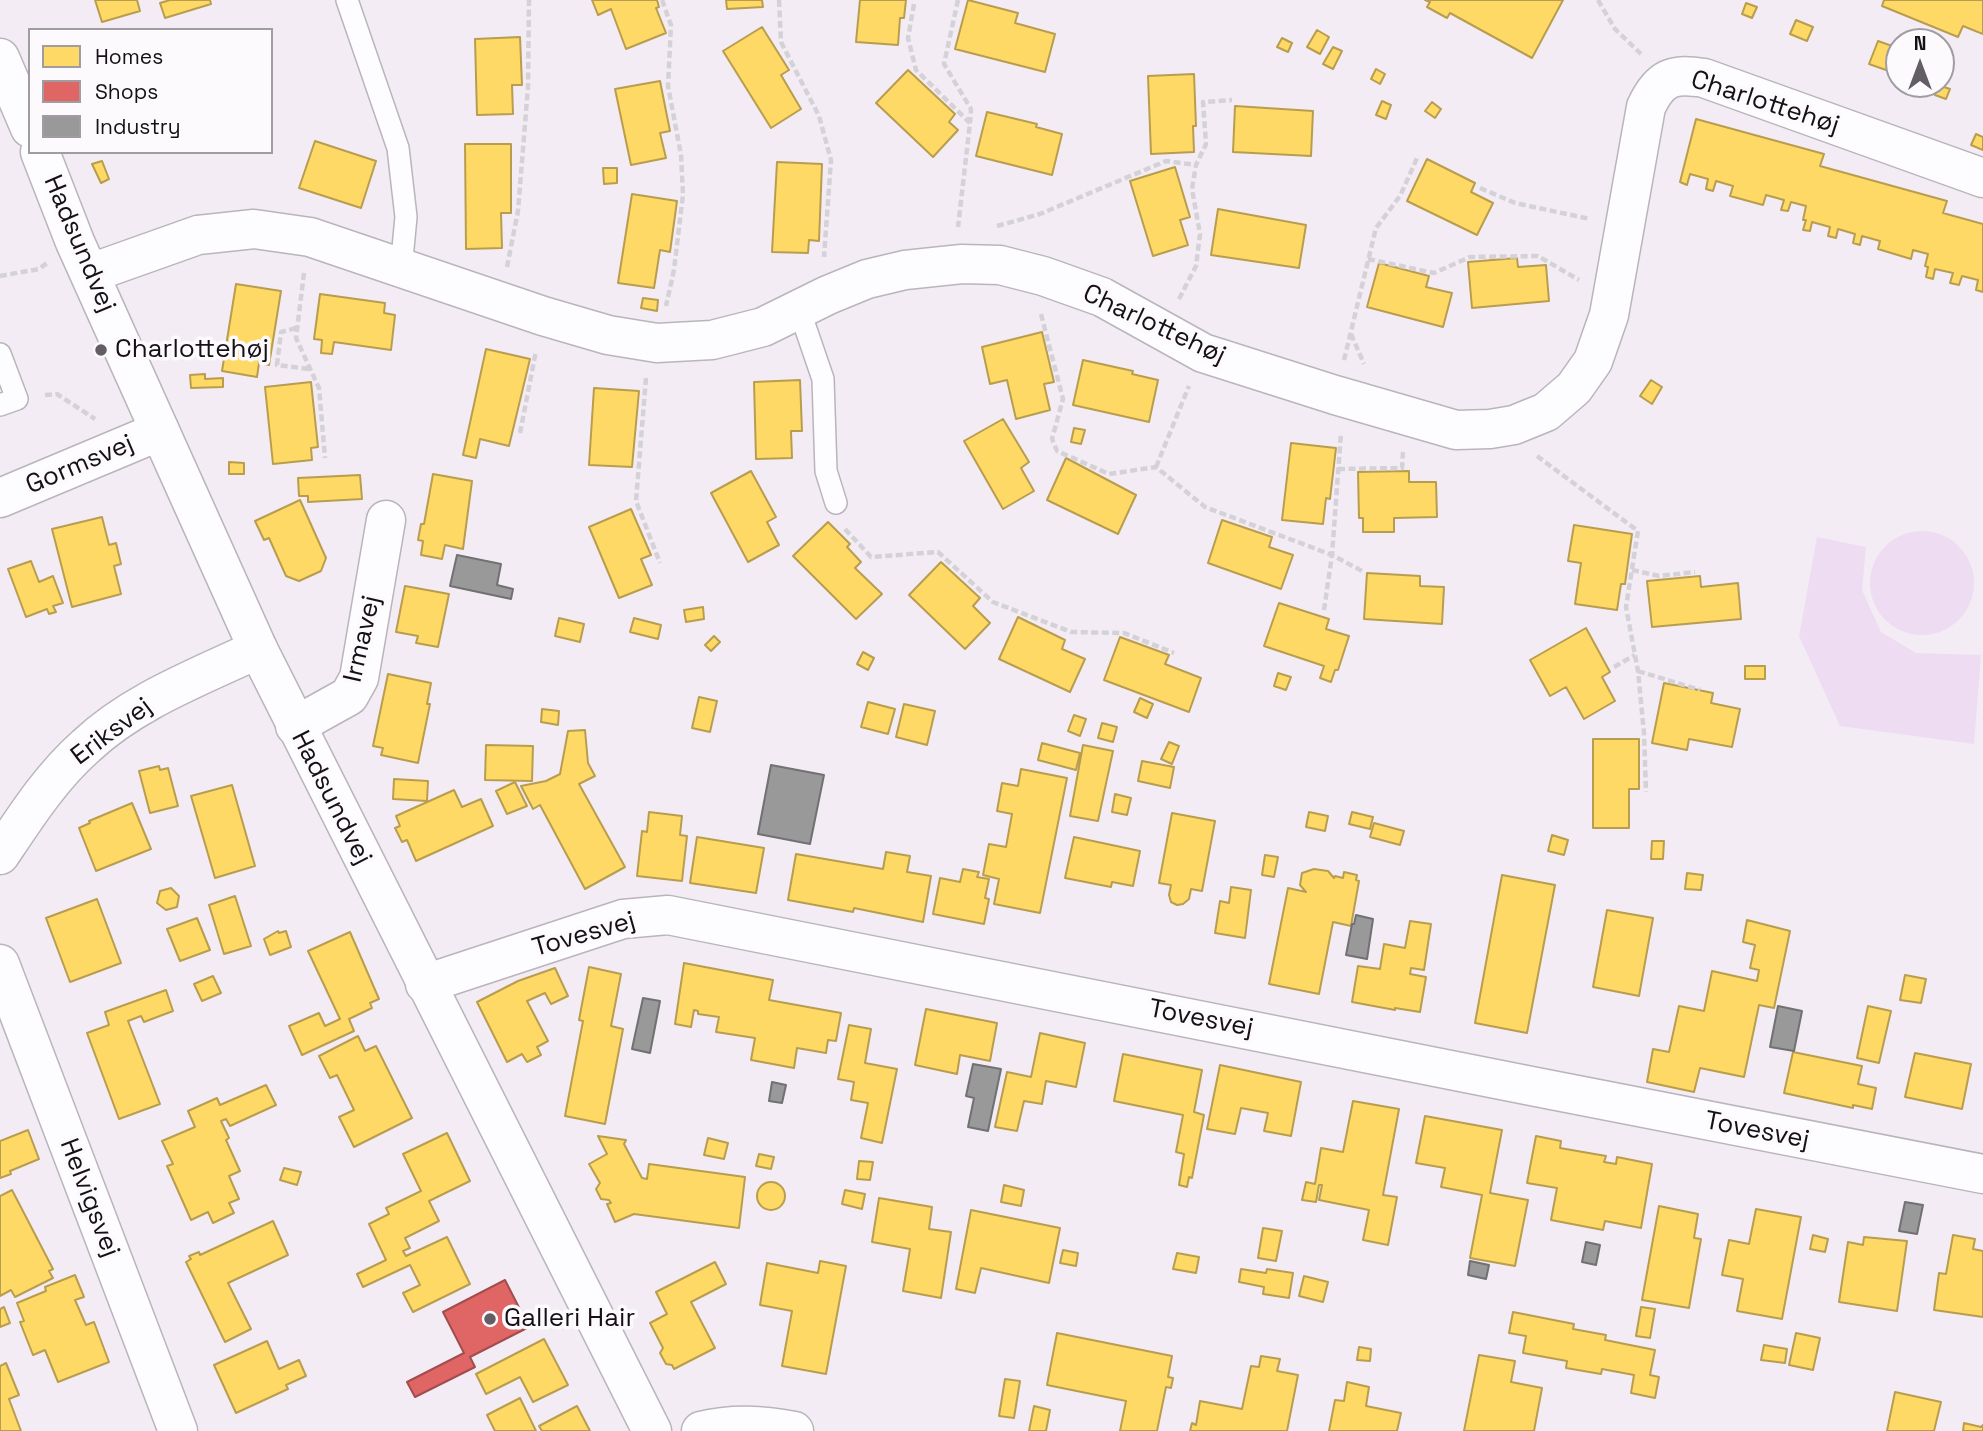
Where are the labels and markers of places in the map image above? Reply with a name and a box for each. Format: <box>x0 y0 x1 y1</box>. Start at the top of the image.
place label: Charlottehøj <box>115 334 269 366</box>
marker: Charlottehøj <box>93 342 109 358</box>
place label: Galleri Hair <box>504 1303 635 1335</box>
marker: Galleri Hair <box>482 1311 498 1327</box>

